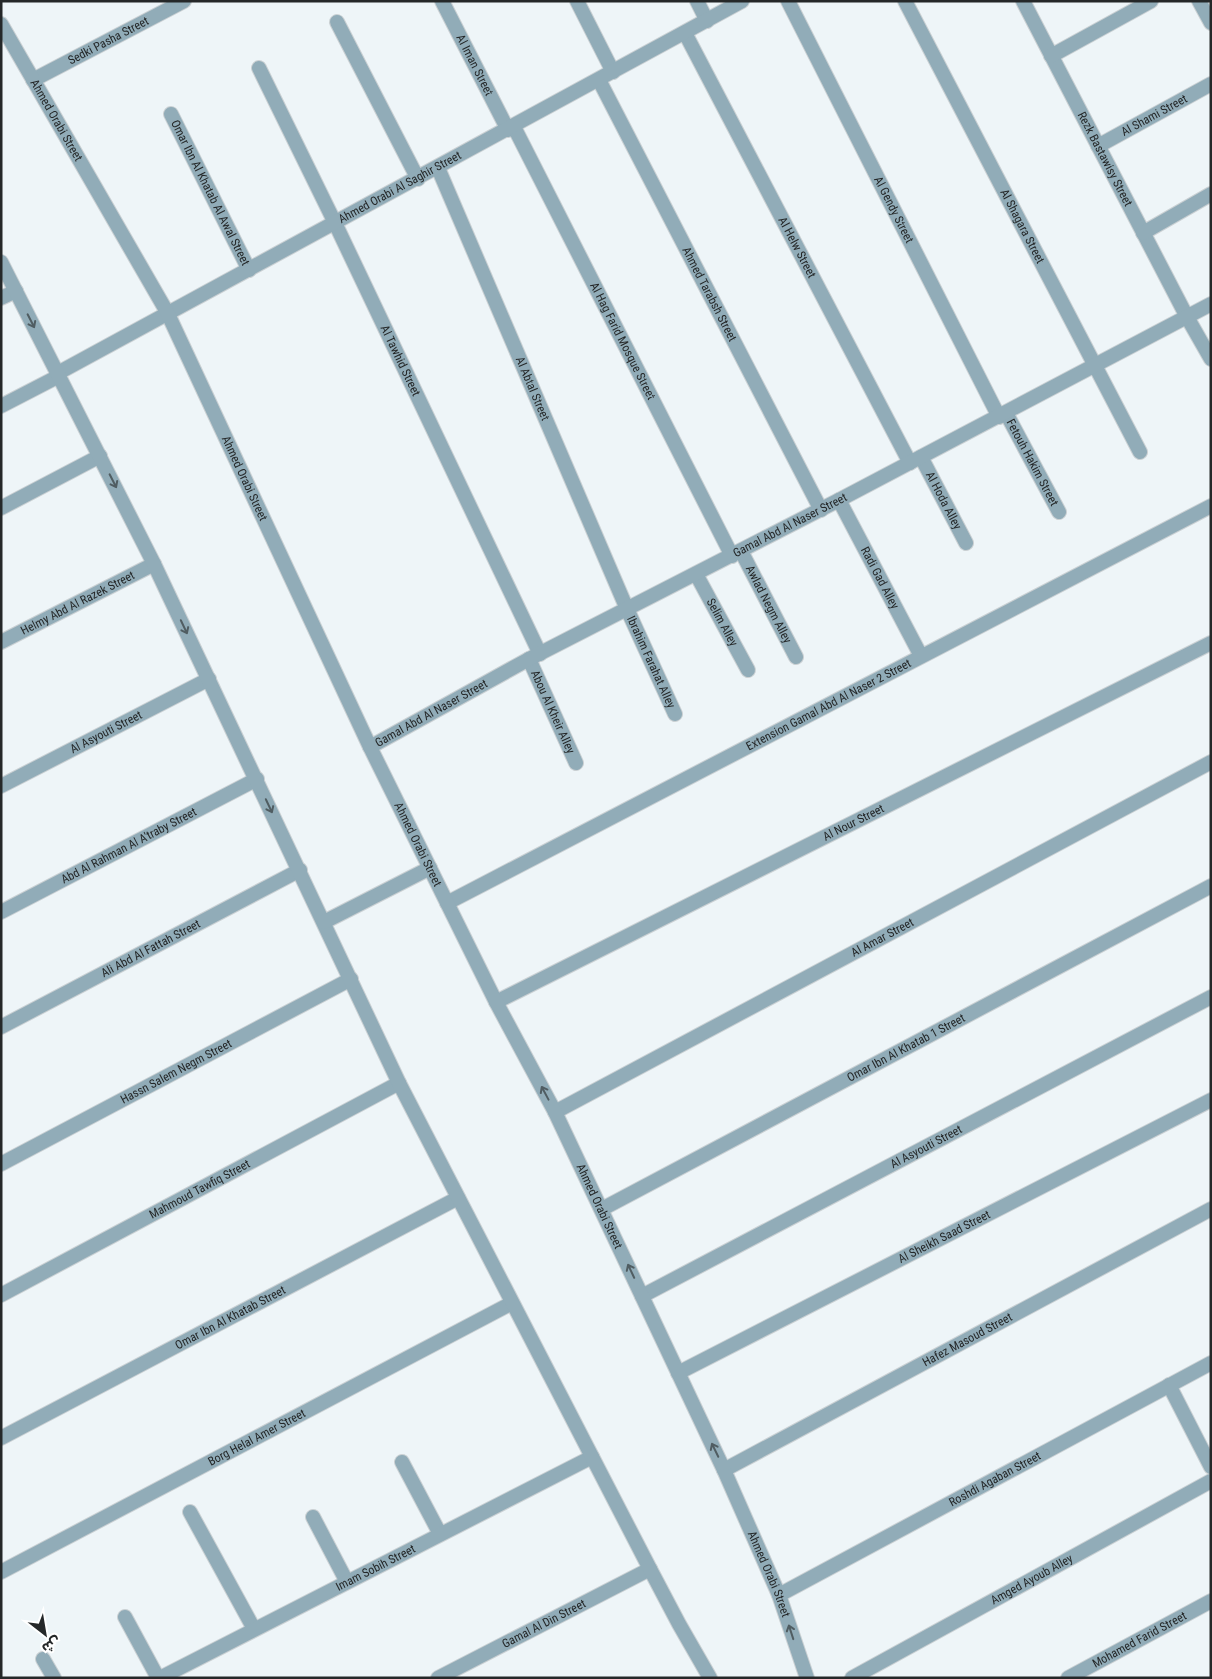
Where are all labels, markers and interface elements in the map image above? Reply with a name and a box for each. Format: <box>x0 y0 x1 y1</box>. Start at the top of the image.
street label: Sedki Pasha Street <box>66 14 151 67</box>
street label: Al Iman Street <box>453 32 496 98</box>
street label: Ahmed Orabi Street <box>27 77 86 164</box>
street label: Al Shami Street <box>1119 91 1190 139</box>
street label: Rezk Bastawisy Street <box>1075 109 1135 209</box>
street label: Omar Ibn Al Khatab Al Awal Street <box>168 118 253 268</box>
street label: Ahmed Orabi Al Saghir Street <box>336 148 464 226</box>
street label: Al Gendy Street <box>871 174 917 246</box>
street label: Al Shagara Street <box>997 187 1048 266</box>
street label: Al Helw Street <box>775 214 819 281</box>
street label: Ahmed Tarabsh Street <box>679 244 740 344</box>
street label: Al Hag Farid Mosque Street <box>587 280 659 402</box>
one-way arrow <box>26 313 36 328</box>
street label: Al Tawhid Street <box>378 323 423 399</box>
street label: Al Abtal Street <box>513 354 553 423</box>
street label: Fetouh Hakim Street <box>1003 417 1062 509</box>
street label: Ahmed Orabi Street <box>219 434 271 523</box>
street label: Al Hoda Alley <box>923 469 965 532</box>
one-way arrow <box>108 474 118 489</box>
street label: Gamal Abd Al Naser Street <box>731 490 850 560</box>
street label: Radi Gad Alley <box>858 544 902 611</box>
street label: Awlad Negm Alley <box>743 563 795 645</box>
street label: Helmy Abd Al Razek Street <box>18 568 137 638</box>
street label: Selim Alley <box>704 596 741 649</box>
street label: Ibrahim Farahat Alley <box>624 614 678 710</box>
one-way arrow <box>180 619 190 634</box>
street label: Extension Gamal Abd Al Naser 2 Street <box>744 656 914 753</box>
street label: Abou Al Kheir Alley <box>528 668 578 756</box>
street label: Gamal Abd Al Naser Street <box>373 676 490 750</box>
street label: Al Asyouti Street <box>68 708 145 756</box>
one-way arrow <box>264 798 274 813</box>
street label: Ahmed Orabi Street <box>391 800 445 889</box>
street label: Al Nour Street <box>821 801 887 844</box>
street label: Abd Al Rahman Al A'traby Street <box>59 804 199 887</box>
street label: Al Amar Street <box>849 915 916 960</box>
street label: Ali Abd Al Fattah Street <box>99 916 203 980</box>
street label: Omar Ibn Al Khatab 1 Street <box>845 1011 968 1085</box>
street label: Hassn Salem Negm Street <box>118 1036 234 1107</box>
one-way arrow <box>539 1087 549 1101</box>
street label: Al Asyouti Street <box>888 1122 965 1171</box>
street label: Mahmoud Tawfiq Street <box>147 1157 253 1222</box>
street label: Ahmed Orabi Street <box>574 1162 626 1251</box>
street label: Al Sheikh Saad Street <box>896 1207 993 1266</box>
one-way arrow <box>625 1264 635 1279</box>
street label: Omar Ibn Al Khatab Street <box>173 1283 288 1352</box>
street label: Hafez Masoud Street <box>920 1310 1015 1369</box>
street label: Borg Helal Amer Street <box>206 1406 308 1469</box>
one-way arrow <box>709 1443 719 1458</box>
street label: Roshdi Agaban Street <box>947 1449 1044 1509</box>
street label: Ahmed Orabi Street <box>745 1529 793 1619</box>
street label: Imam Sobih Street <box>333 1541 418 1594</box>
street label: Amged Ayoub Alley <box>988 1551 1075 1607</box>
street label: Gamal Al Din Street <box>500 1596 588 1651</box>
street label: Mohamed Farid Street <box>1090 1608 1189 1671</box>
north arrow <box>20 1609 70 1659</box>
one-way arrow <box>785 1624 795 1640</box>
text: ش <box>39 1633 64 1657</box>

